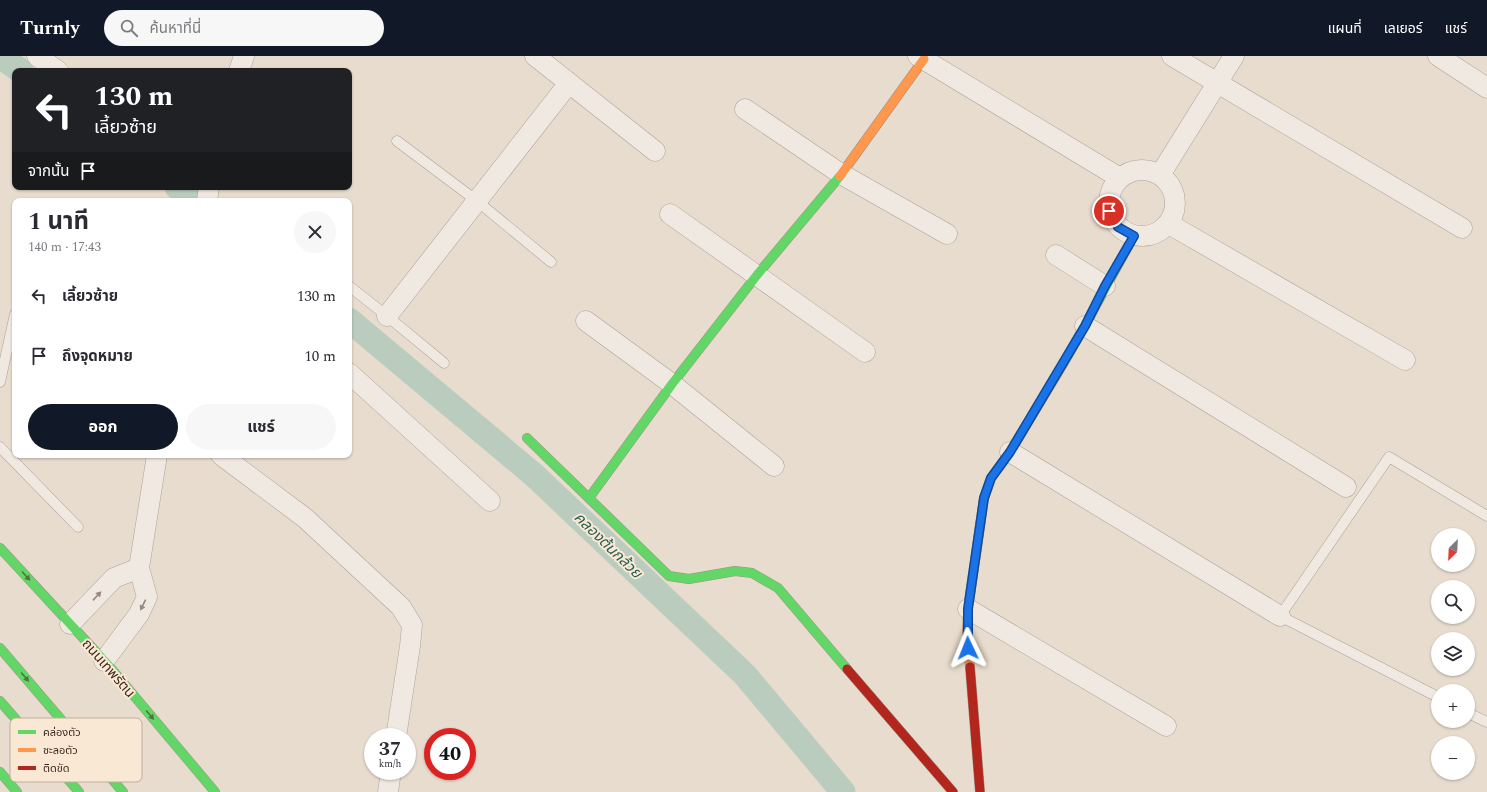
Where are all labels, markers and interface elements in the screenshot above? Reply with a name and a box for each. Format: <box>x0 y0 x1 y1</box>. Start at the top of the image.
search box <box>104 10 384 46</box>
text: Turnly <box>20 14 80 43</box>
icon: search <box>118 17 140 39</box>
text: ค้นหาที่นี่ <box>150 17 201 40</box>
text: แผนที่ <box>1328 18 1362 39</box>
text: เลเยอร์ <box>1384 18 1423 39</box>
text: แชร์ <box>1445 18 1467 39</box>
text: 130 m <box>94 75 173 118</box>
icon: left <box>28 84 80 136</box>
text: เลี้ยวซ้าย <box>94 114 157 141</box>
text: จากนั้น <box>28 160 69 183</box>
icon: arrive <box>77 160 99 182</box>
pin <box>1092 194 1126 228</box>
icon: arrive <box>1098 200 1120 222</box>
text: 1 นาที <box>28 204 89 240</box>
button: close <box>294 211 336 253</box>
text: 140 m · 17:43 <box>28 237 101 257</box>
icon: left <box>28 285 50 307</box>
text: เลี้ยวซ้าย <box>62 285 118 308</box>
text: 130 m <box>297 285 336 308</box>
icon: arrive <box>28 345 50 367</box>
text: ถึงจุดหมาย <box>62 345 133 368</box>
text: 10 m <box>304 345 336 368</box>
button: ออก <box>28 404 178 450</box>
button: แชร์ <box>186 404 336 450</box>
water label: คลองต้นกล้วย <box>568 507 648 585</box>
north arrow <box>1431 528 1475 572</box>
map controls <box>1431 528 1475 780</box>
one-way arrow <box>22 571 31 582</box>
button: search <box>1431 580 1475 624</box>
one-way arrow <box>92 591 101 601</box>
one-way arrow <box>140 599 146 611</box>
position arrow <box>947 627 989 669</box>
button: layers <box>1431 632 1475 676</box>
street label: ถนนเทพรัตน <box>77 634 140 702</box>
one-way arrow <box>21 672 30 683</box>
button: + <box>1431 684 1475 728</box>
one-way arrow <box>146 710 155 720</box>
legend <box>10 718 142 782</box>
text: คล่องตัว <box>43 724 81 741</box>
speed limit sign: 40 <box>424 728 476 780</box>
text: 37 <box>379 734 401 764</box>
button: − <box>1431 736 1475 780</box>
text: ชะลอตัว <box>43 742 78 759</box>
text: km/h <box>379 756 401 772</box>
text: ติดขัด <box>43 760 70 777</box>

